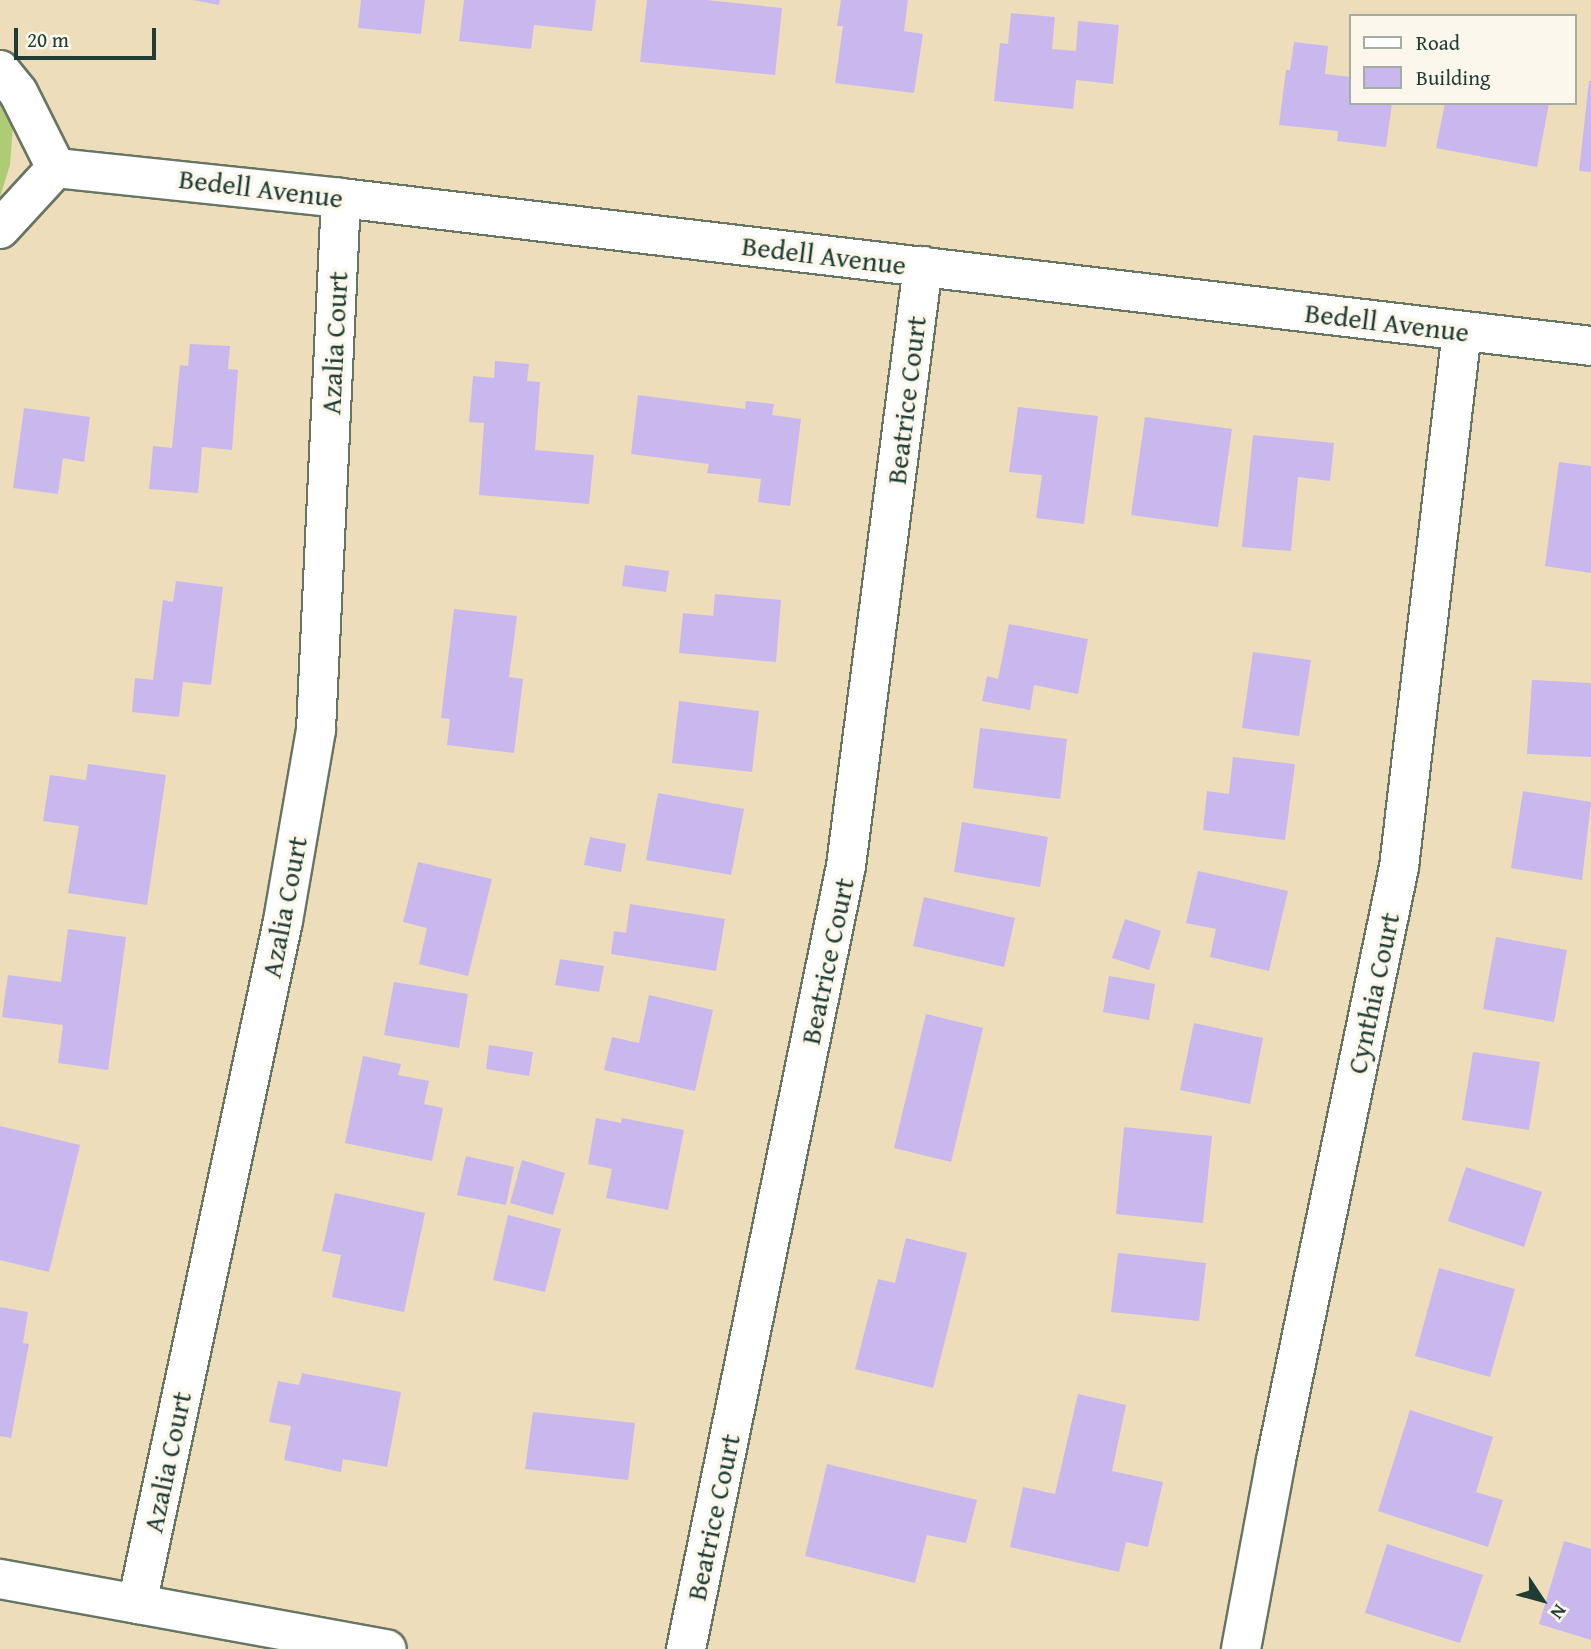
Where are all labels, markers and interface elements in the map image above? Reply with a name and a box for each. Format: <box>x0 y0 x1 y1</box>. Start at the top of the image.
scale bar <box>18 14 159 58</box>
legend <box>1350 14 1577 105</box>
text: 20 m <box>27 24 69 55</box>
text: Road <box>1416 27 1460 58</box>
text: Building <box>1416 62 1490 93</box>
street label: Bedell Avenue <box>177 161 345 215</box>
street label: Bedell Avenue <box>740 228 908 282</box>
street label: Azalia Court <box>313 270 355 416</box>
street label: Bedell Avenue <box>1303 295 1471 349</box>
street label: Beatrice Court <box>879 314 933 486</box>
street label: Azalia Court <box>254 833 314 981</box>
street label: Beatrice Court <box>793 875 861 1047</box>
street label: Cynthia Court <box>1340 909 1406 1077</box>
street label: Azalia Court <box>136 1388 198 1536</box>
street label: Beatrice Court <box>679 1431 747 1603</box>
north arrow <box>1507 1565 1577 1635</box>
text: N <box>1544 1599 1574 1626</box>

